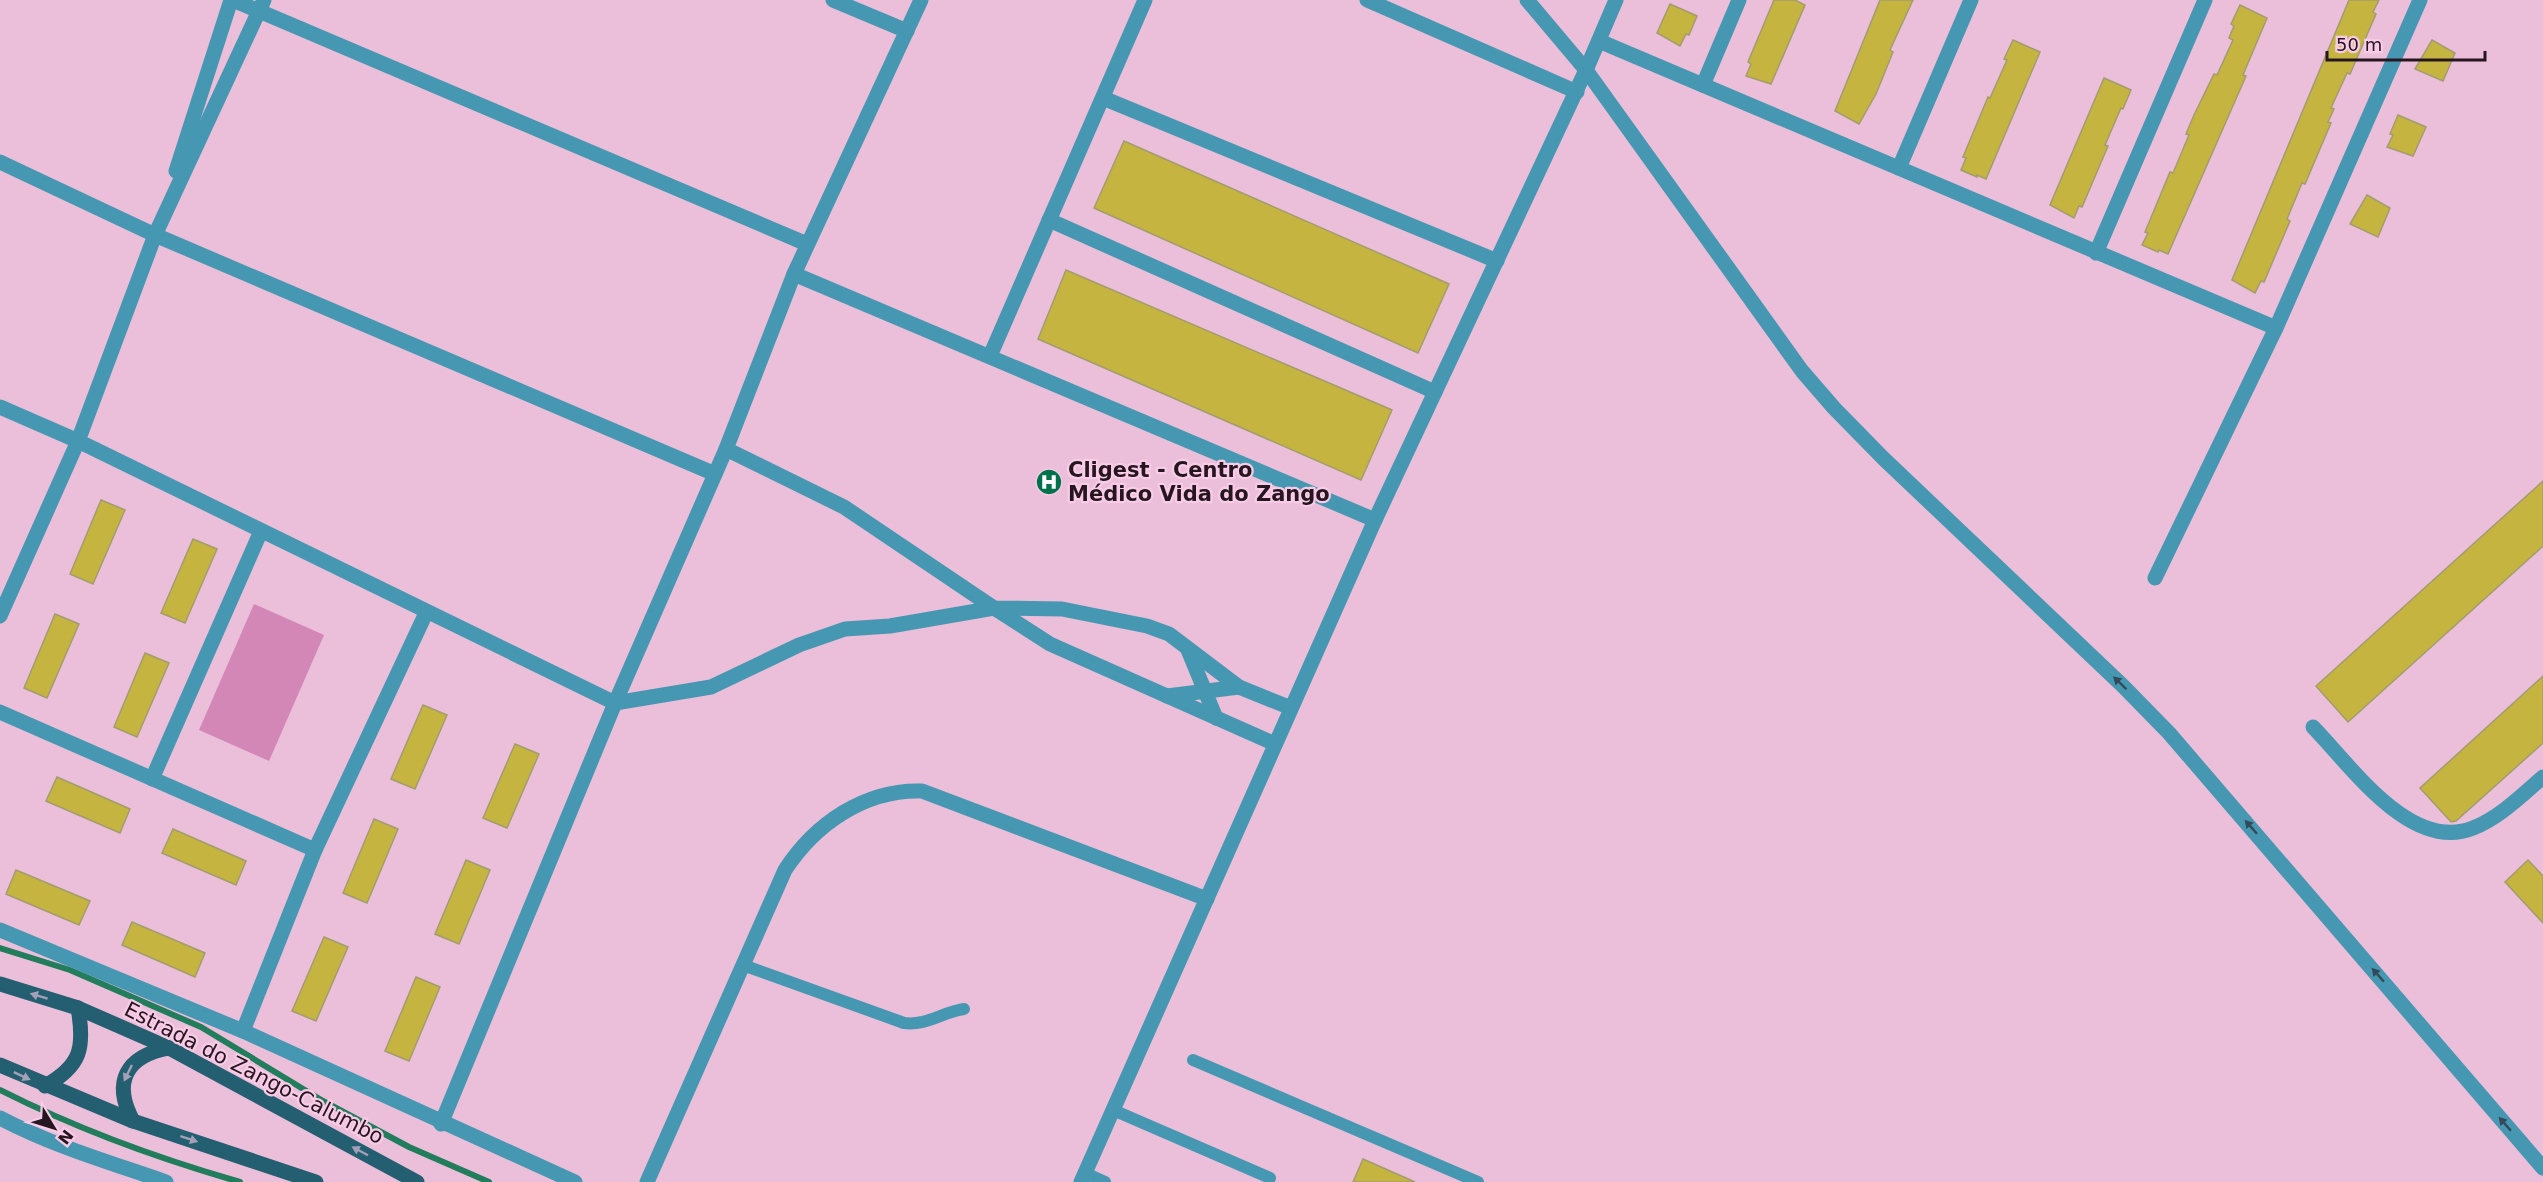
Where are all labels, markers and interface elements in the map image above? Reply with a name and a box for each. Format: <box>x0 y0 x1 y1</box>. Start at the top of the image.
scale bar <box>2327 24 2484 62</box>
text: 50 m <box>2336 34 2382 55</box>
place label: Cligest - Centro Médico Vida do Zango <box>1068 458 1330 506</box>
hospital icon: Cligest - Centro Médico Vida do Zango <box>1034 467 1064 497</box>
one-way arrow <box>2114 677 2128 691</box>
one-way arrow <box>2245 819 2258 835</box>
one-way arrow <box>2372 968 2385 983</box>
one-way arrow <box>30 991 48 1000</box>
street label: Estrada do Zango-Calumbo <box>120 997 388 1149</box>
one-way arrow <box>124 1064 134 1082</box>
one-way arrow <box>14 1071 31 1080</box>
north arrow <box>24 1098 84 1158</box>
one-way arrow <box>2499 1117 2512 1132</box>
text: N <box>54 1126 77 1148</box>
one-way arrow <box>180 1135 198 1144</box>
one-way arrow <box>351 1146 368 1156</box>

